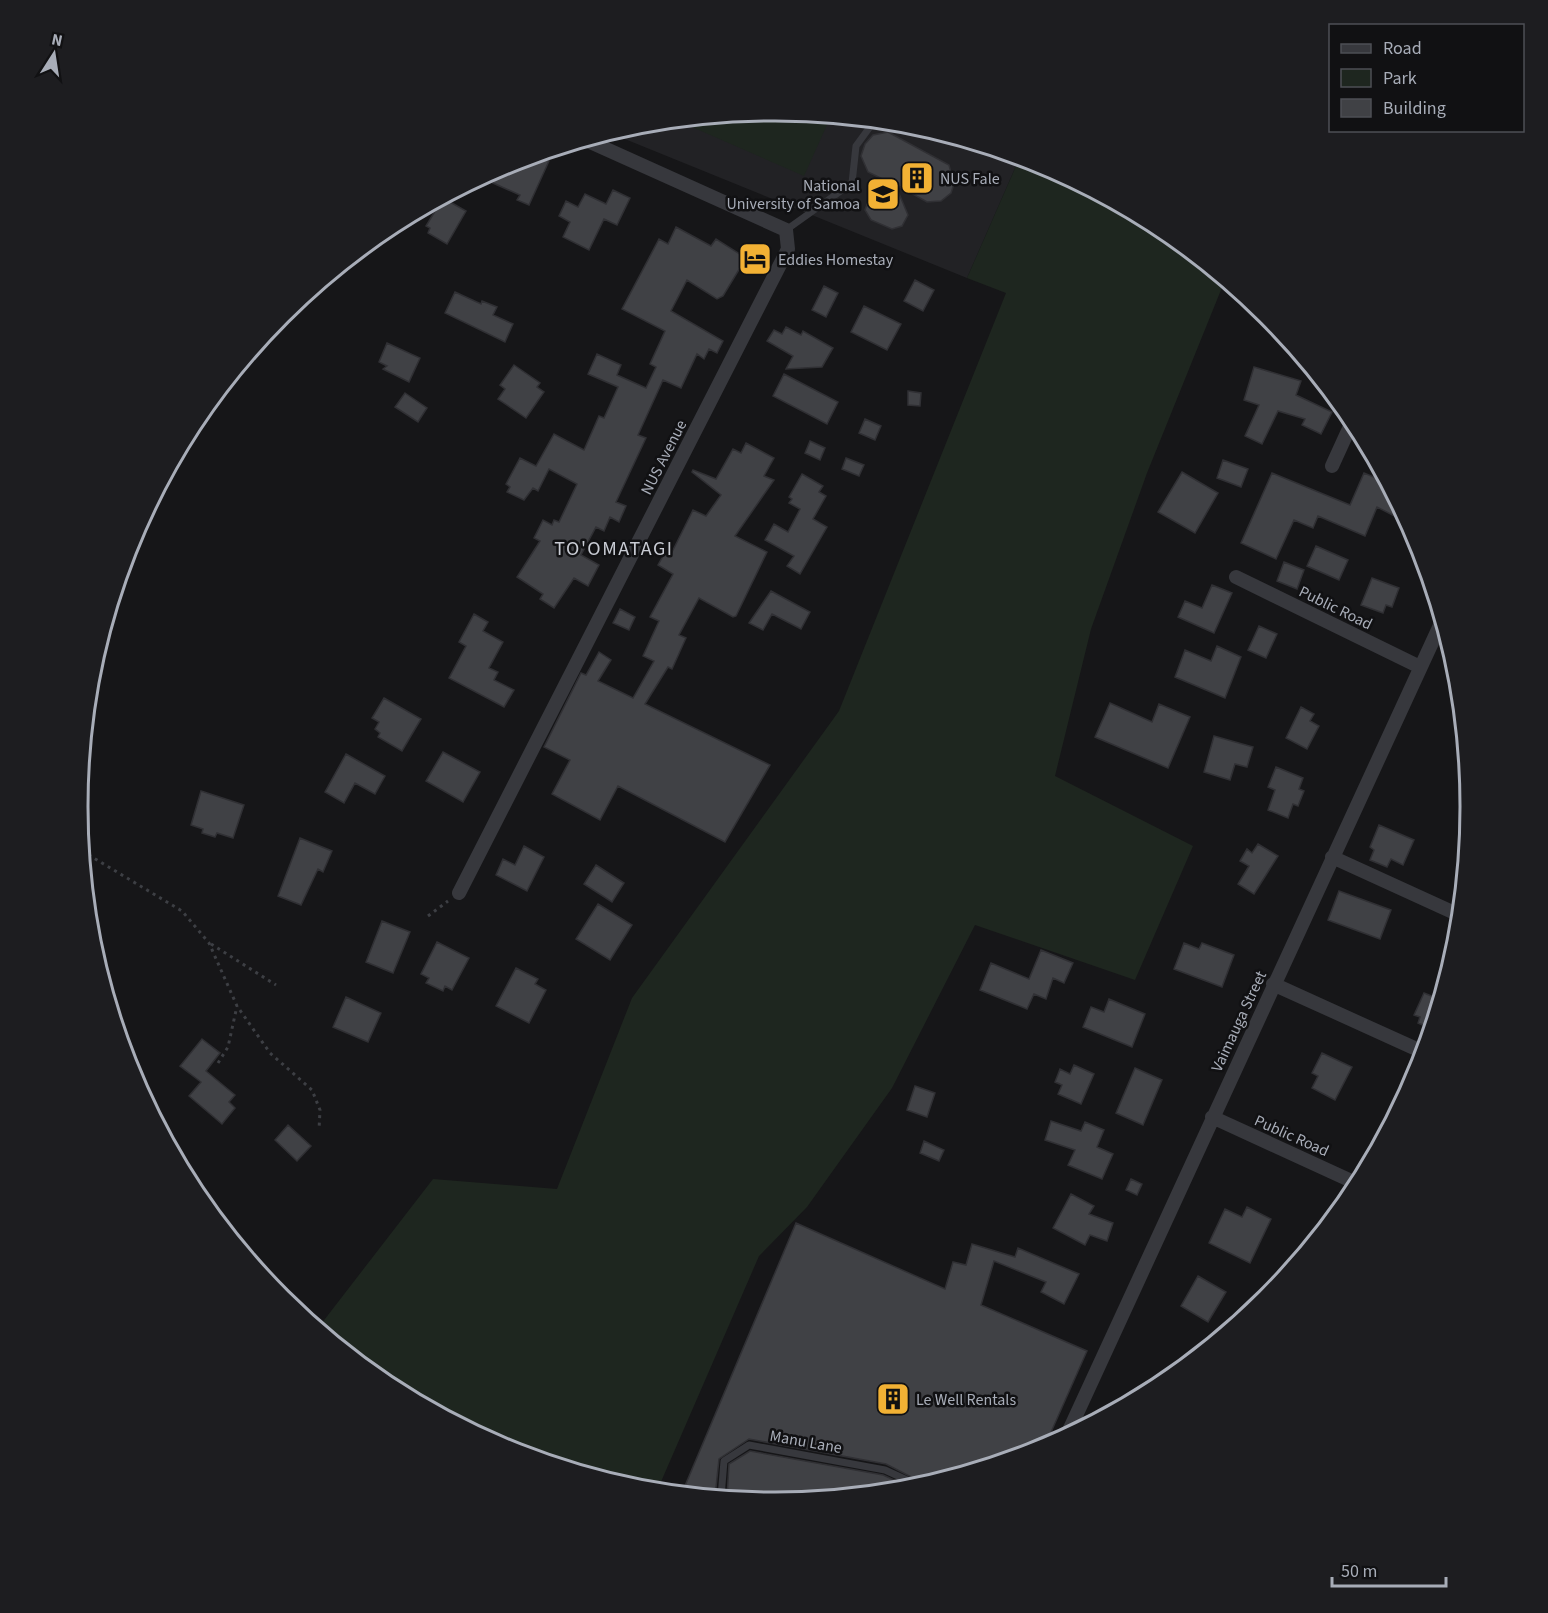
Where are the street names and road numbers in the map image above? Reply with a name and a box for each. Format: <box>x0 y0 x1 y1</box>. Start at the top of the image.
street label: NUS Avenue <box>636 416 692 499</box>
street label: Public Road <box>1295 581 1376 635</box>
street label: Vaimauga Street <box>1206 967 1272 1076</box>
street label: Public Road <box>1251 1110 1332 1162</box>
street label: Manu Lane <box>768 1425 844 1459</box>

